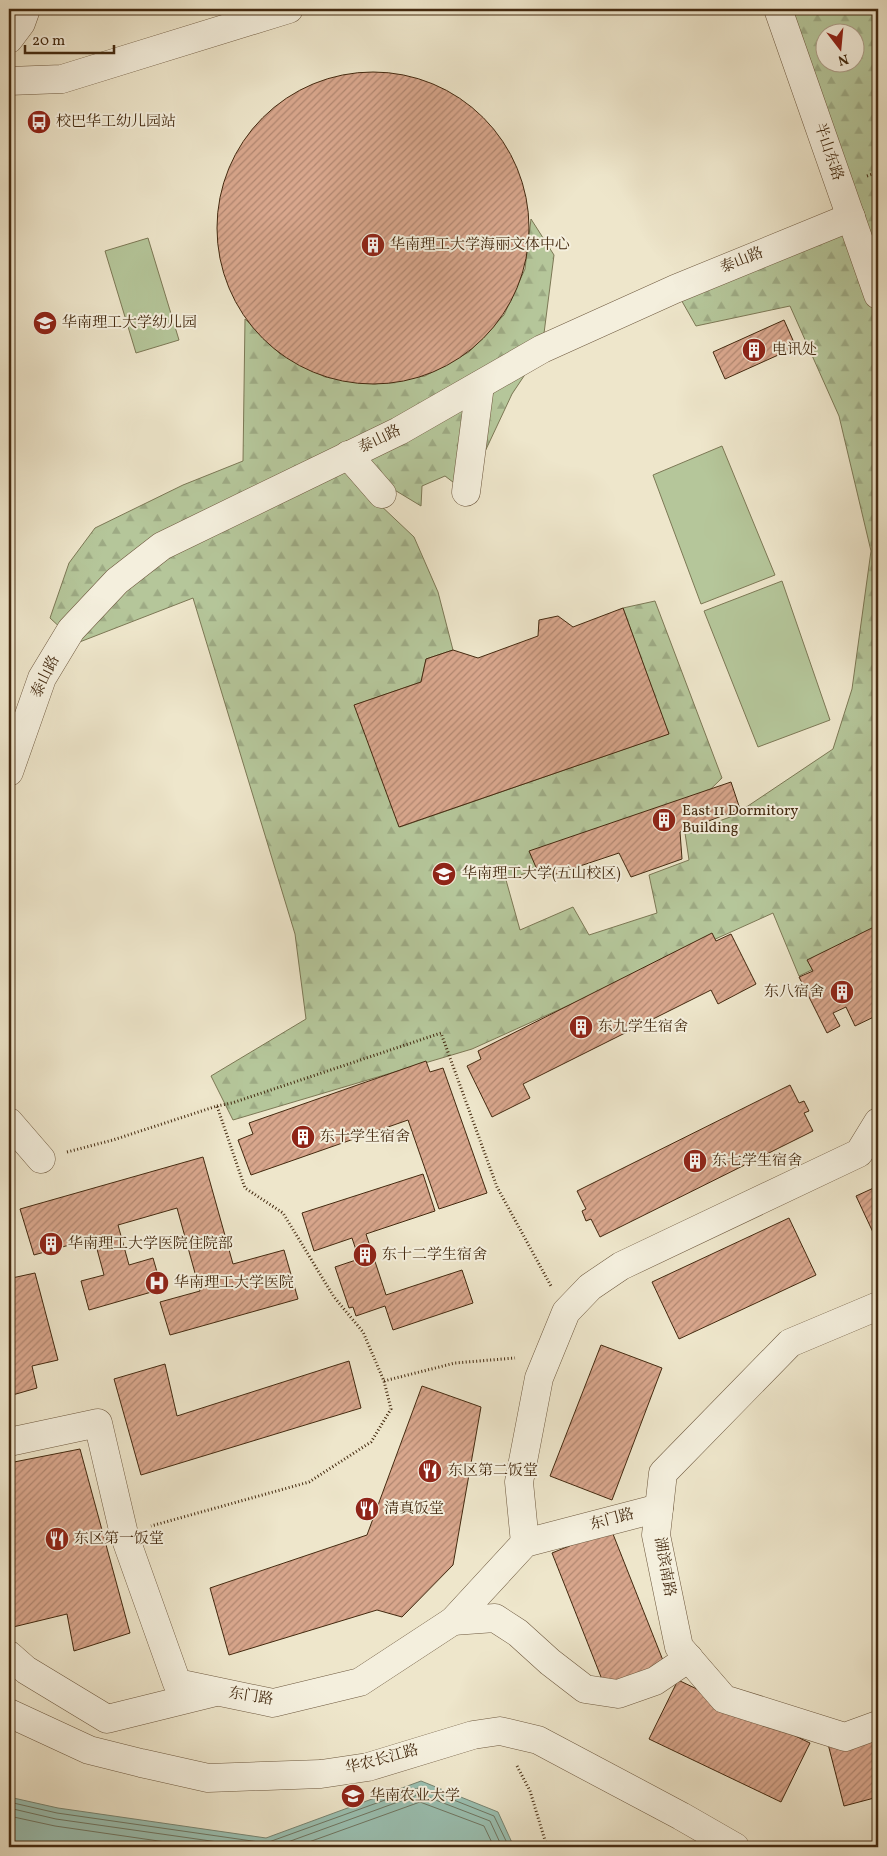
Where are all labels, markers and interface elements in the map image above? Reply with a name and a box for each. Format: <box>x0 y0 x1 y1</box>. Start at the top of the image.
scale bar <box>25 22 114 54</box>
north arrow <box>814 22 864 72</box>
text: 20 m <box>32 31 65 52</box>
text: N <box>836 49 851 70</box>
bus stop icon: 校巴华工幼儿园站 <box>26 109 52 135</box>
place label: 校巴华工幼儿园站 <box>56 112 176 133</box>
street label: 半山东路 <box>808 120 848 184</box>
building icon: 华南理工大学海丽文体中心 <box>360 232 386 258</box>
place label: 华南理工大学海丽文体中心 <box>390 235 570 256</box>
street label: 泰山路 <box>717 243 767 279</box>
school or university icon: 华南理工大学幼儿园 <box>32 310 58 336</box>
place label: 华南理工大学幼儿园 <box>62 313 197 334</box>
building icon: 电讯处 <box>741 337 767 363</box>
place label: 电讯处 <box>772 340 817 361</box>
street label: 泰山路 <box>355 421 405 459</box>
street label: 泰山路 <box>27 652 65 702</box>
place label: East 11 Dormitory Building <box>682 801 798 839</box>
building icon: East 11 Dormitory Building <box>651 807 677 833</box>
school or university icon: 华南理工大学(五山校区) <box>431 861 457 887</box>
place label: 华南理工大学(五山校区) <box>462 864 621 885</box>
building icon: 东八宿舍 <box>829 979 855 1005</box>
place label: 东八宿舍 <box>764 982 824 1003</box>
building icon: 东九学生宿舍 <box>568 1014 594 1040</box>
place label: 东九学生宿舍 <box>598 1017 688 1038</box>
building icon: 东十学生宿舍 <box>290 1124 316 1150</box>
place label: 东十学生宿舍 <box>320 1127 410 1148</box>
building icon: 东七学生宿舍 <box>682 1148 708 1174</box>
place label: 东七学生宿舍 <box>712 1151 802 1172</box>
building icon: 华南理工大学医院住院部 <box>38 1231 64 1257</box>
place label: 华南理工大学医院住院部 <box>68 1234 233 1255</box>
building icon: 东十二学生宿舍 <box>352 1242 378 1268</box>
place label: 东十二学生宿舍 <box>382 1245 487 1266</box>
hospital icon: 华南理工大学医院 <box>144 1270 170 1296</box>
place label: 华南理工大学医院 <box>174 1273 294 1294</box>
restaurant icon: 东区第二饭堂 <box>417 1458 443 1484</box>
place label: 东区第二饭堂 <box>448 1461 538 1482</box>
restaurant icon: 清真饭堂 <box>354 1496 380 1522</box>
place label: 清真饭堂 <box>384 1499 444 1520</box>
street label: 东门路 <box>588 1504 636 1536</box>
restaurant icon: 东区第一饭堂 <box>44 1526 70 1552</box>
place label: 东区第一饭堂 <box>74 1529 164 1550</box>
street label: 湖滨南路 <box>648 1536 680 1598</box>
street label: 东门路 <box>227 1683 275 1711</box>
street label: 华农长江路 <box>343 1740 421 1780</box>
school or university icon: 华南农业大学 <box>340 1783 366 1809</box>
place label: 华南农业大学 <box>370 1786 460 1807</box>

